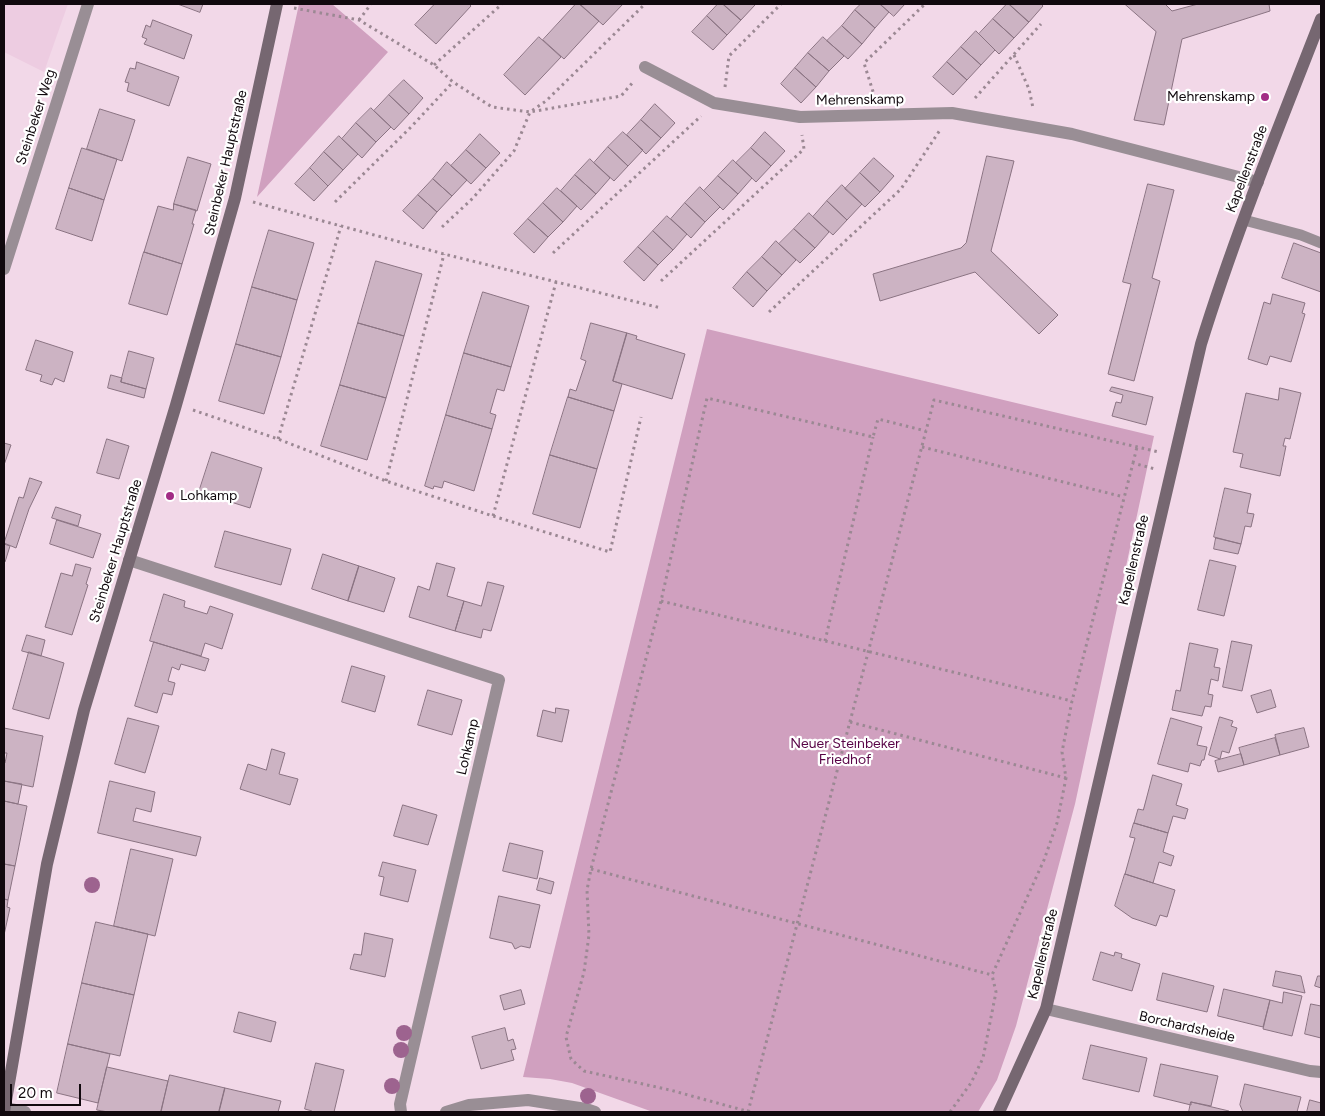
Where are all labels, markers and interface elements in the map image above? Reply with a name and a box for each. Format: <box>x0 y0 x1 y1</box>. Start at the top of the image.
street label: Steinbeker Weg <box>13 67 59 167</box>
street label: Steinbeker Hauptstraße <box>201 88 251 238</box>
place label: Mehrenskamp <box>1167 89 1255 105</box>
street label: Mehrenskamp <box>816 91 904 109</box>
marker: Mehrenskamp <box>1259 91 1271 103</box>
street label: Kapellenstraße <box>1223 123 1271 215</box>
street label: Steinbeker Hauptstraße <box>86 477 146 625</box>
place label: Lohkamp <box>180 488 237 504</box>
marker: Lohkamp <box>164 490 176 502</box>
street label: Kapellenstraße <box>1115 513 1153 607</box>
street label: Lohkamp <box>453 717 483 777</box>
park label: Neuer Steinbeker Friedhof <box>790 736 900 769</box>
street label: Kapellenstraße <box>1024 907 1062 1001</box>
street label: Borchardsheide <box>1137 1008 1237 1046</box>
scale bar <box>12 1074 84 1106</box>
text: 20 m <box>18 1084 52 1102</box>

